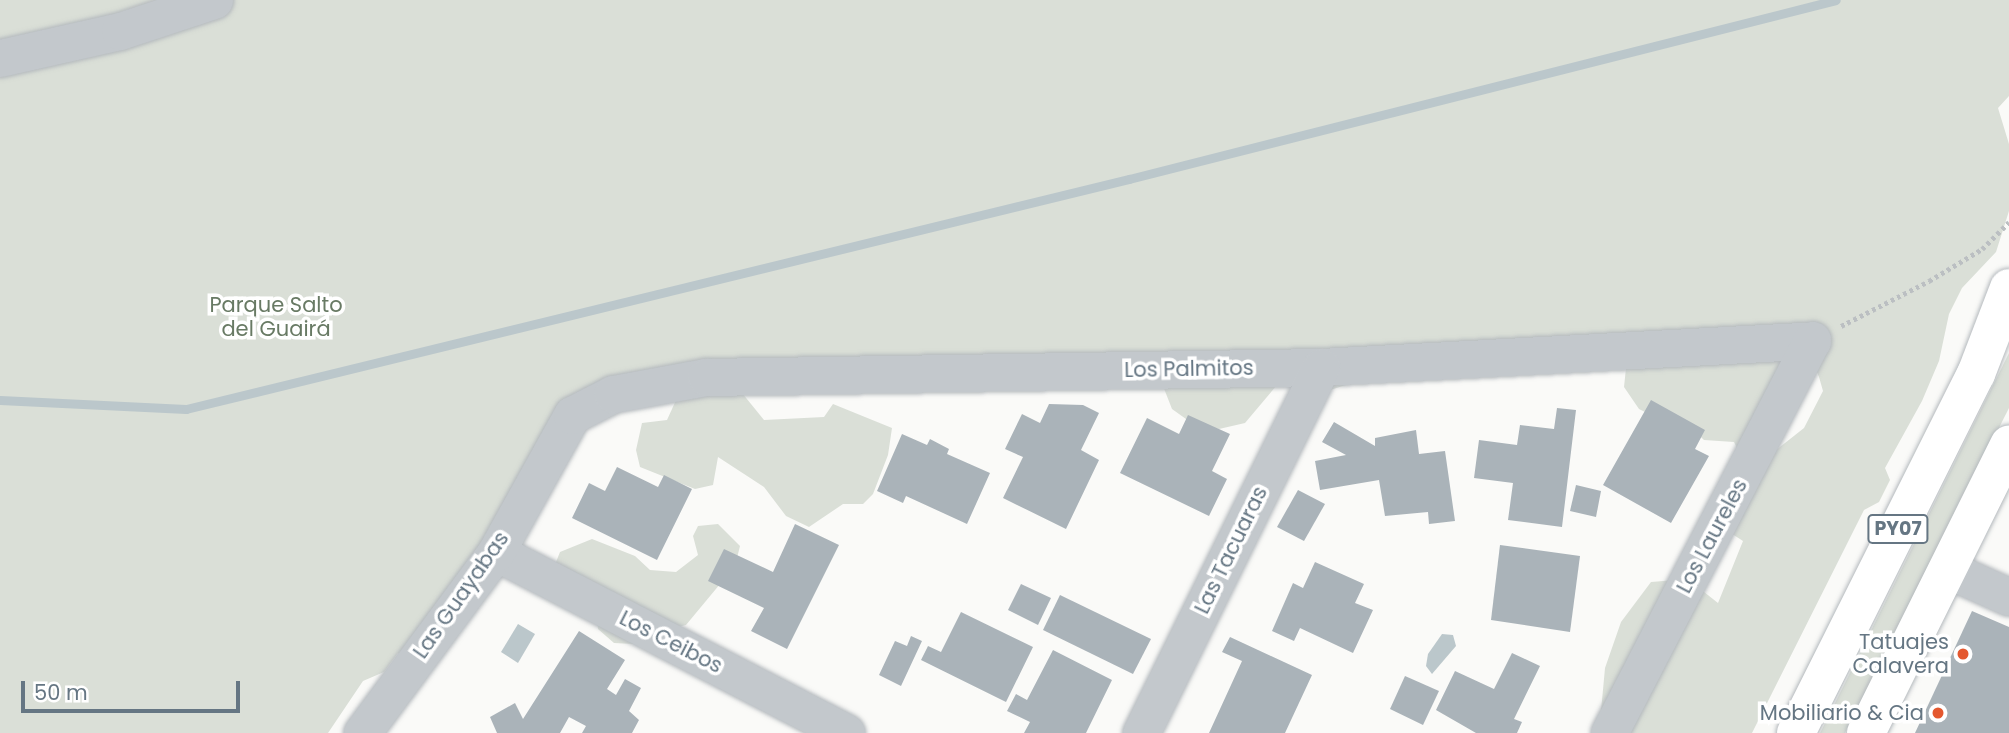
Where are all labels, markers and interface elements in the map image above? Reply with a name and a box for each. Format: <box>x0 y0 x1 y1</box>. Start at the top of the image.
park label: Parque Salto del Guairá <box>209 292 343 342</box>
street label: Los Palmitos <box>1124 355 1254 383</box>
street label: Los Laureles <box>1671 475 1753 597</box>
street label: Las Tacuaras <box>1189 482 1273 618</box>
road number: PY07 <box>1867 514 1930 544</box>
street label: Las Guayabas <box>408 527 514 663</box>
street label: Los Ceibos <box>615 605 727 679</box>
place label: Tatuajes Calavera <box>1852 629 1949 679</box>
marker: Tatuajes Calavera <box>1955 646 1971 662</box>
scale bar <box>24 666 243 710</box>
text: 50 m <box>34 678 88 707</box>
place label: Mobiliario & Cia <box>1760 700 1924 726</box>
marker: Mobiliario & Cia <box>1930 705 1946 721</box>

